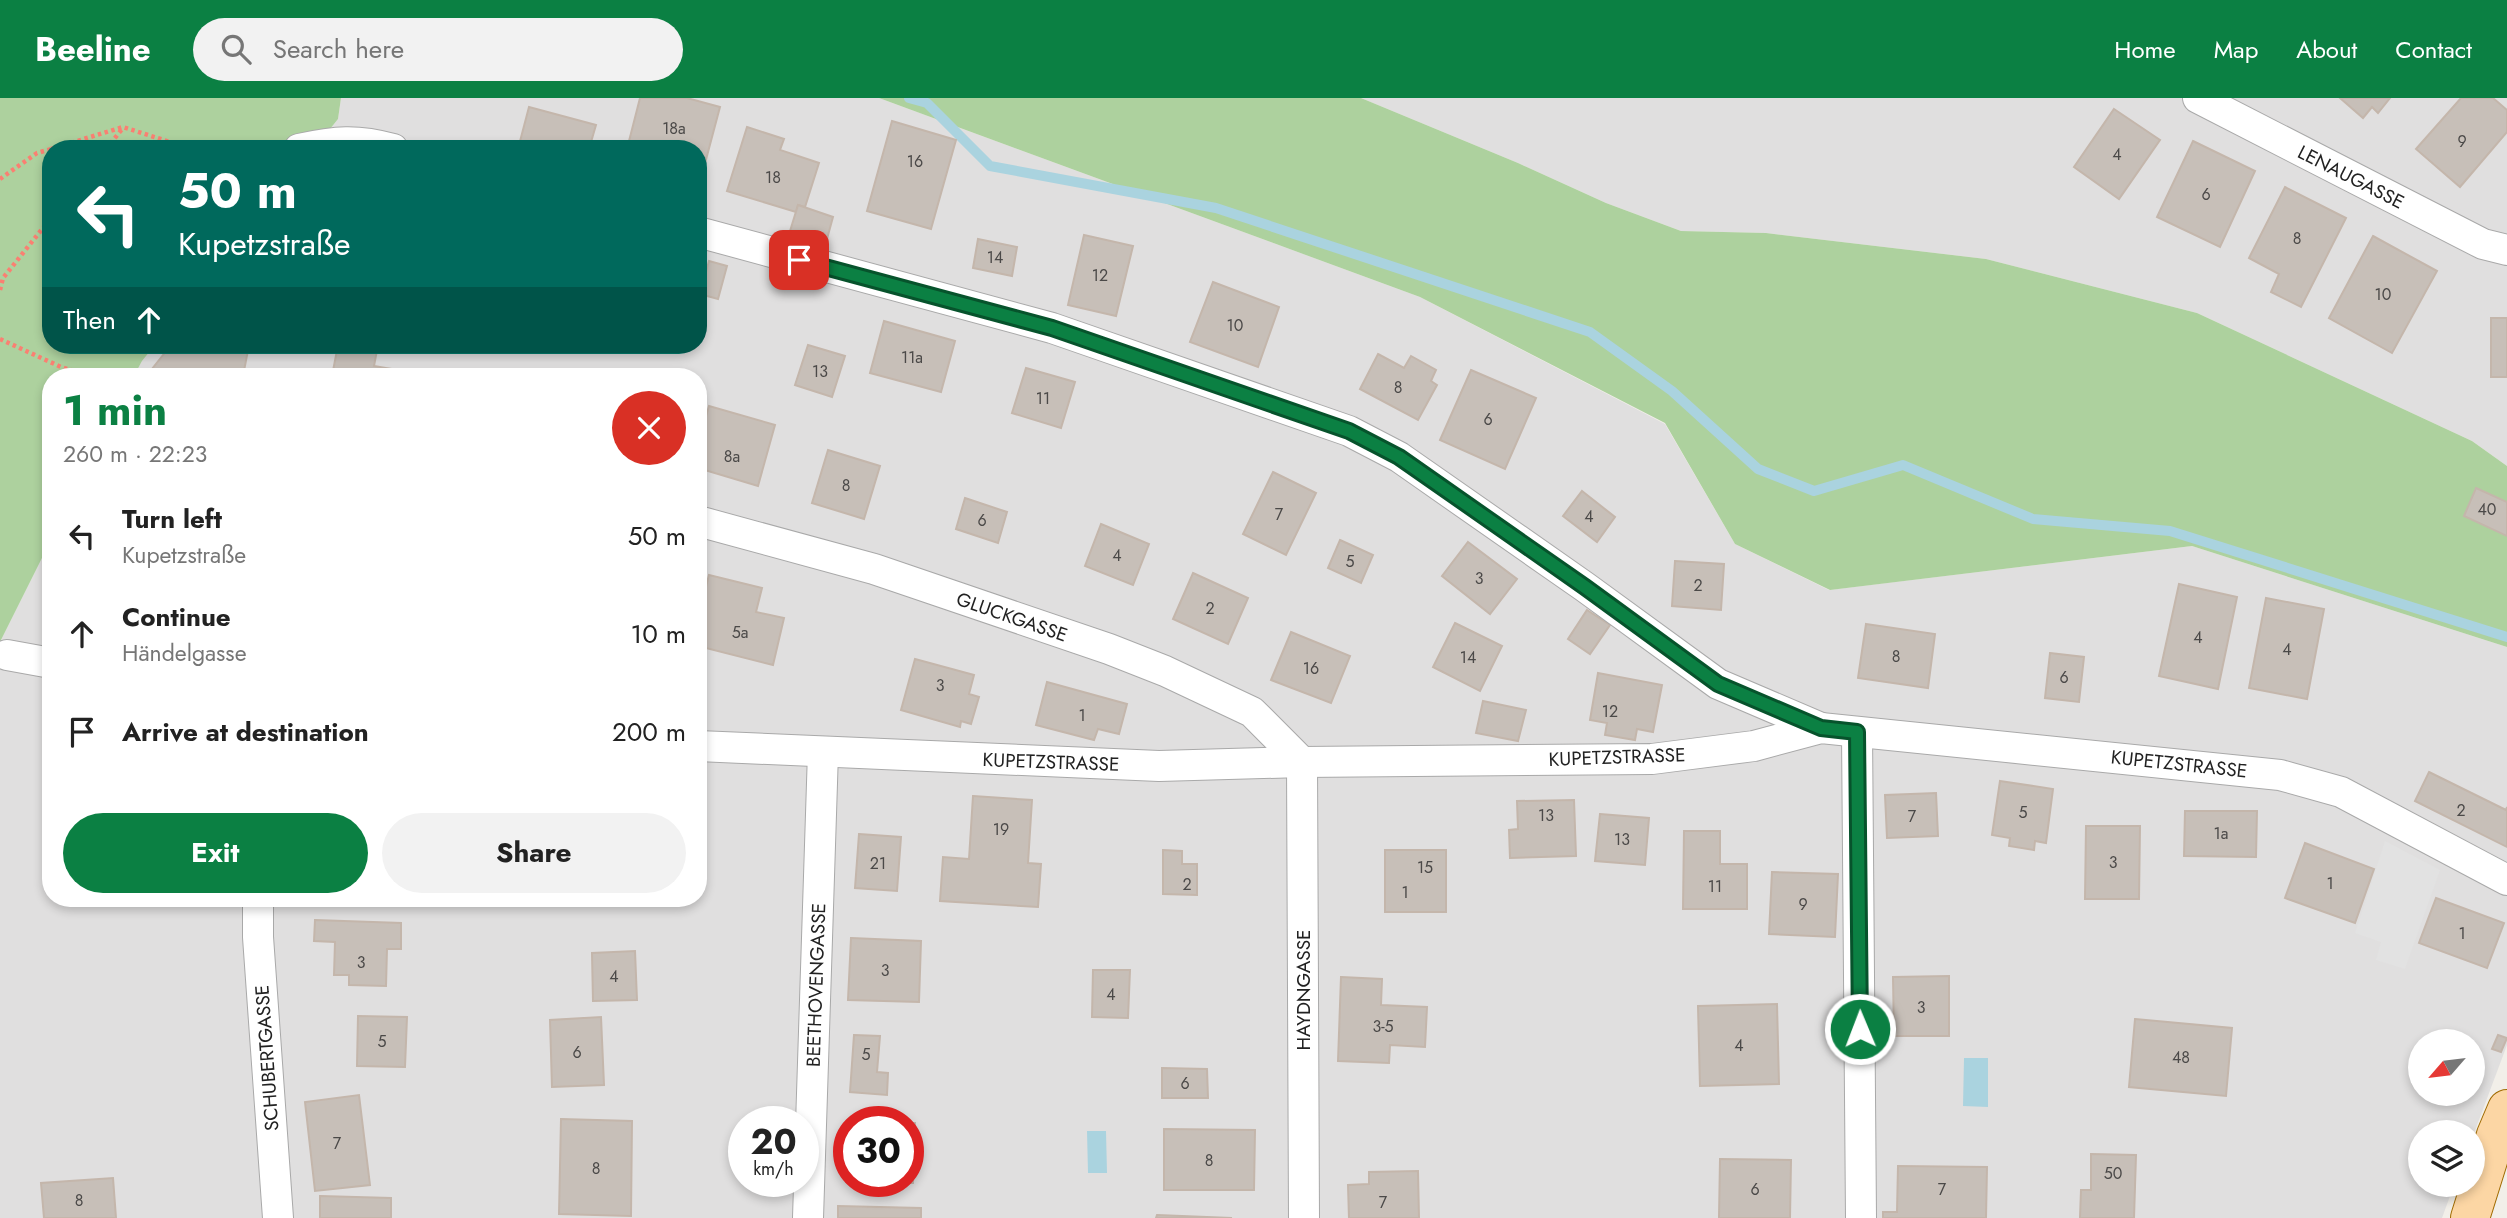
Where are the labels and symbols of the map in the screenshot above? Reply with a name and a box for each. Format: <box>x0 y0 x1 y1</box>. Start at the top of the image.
house number: 18a <box>662 117 686 140</box>
house number: 9 <box>2457 130 2467 153</box>
street label: LENAUGASSE <box>2293 139 2409 215</box>
house number: 4 <box>2112 143 2122 166</box>
house number: 16 <box>907 150 923 173</box>
house number: 18 <box>765 166 781 189</box>
house number: 6 <box>2201 183 2211 206</box>
house number: 8 <box>2293 227 2301 250</box>
pin <box>769 230 829 290</box>
house number: 14 <box>987 246 1003 269</box>
house number: 12 <box>1092 264 1108 287</box>
house number: 10 <box>2375 283 2391 306</box>
house number: 10 <box>1227 314 1243 337</box>
house number: 11a <box>901 346 923 369</box>
house number: 13 <box>812 360 828 383</box>
house number: 8 <box>1394 376 1402 399</box>
house number: 11 <box>1036 387 1050 410</box>
house number: 6 <box>1483 408 1493 431</box>
house number: 8a <box>724 445 740 468</box>
house number: 8 <box>842 474 850 497</box>
house number: 40 <box>2478 498 2496 521</box>
house number: 7 <box>1275 503 1284 526</box>
house number: 4 <box>1584 505 1594 528</box>
house number: 6 <box>977 509 987 532</box>
house number: 4 <box>1112 544 1122 567</box>
house number: 5 <box>1345 550 1355 573</box>
house number: 3 <box>1475 567 1484 590</box>
house number: 2 <box>1693 574 1703 597</box>
street label: GLUCKGASSE <box>953 585 1071 649</box>
house number: 2 <box>1205 597 1215 620</box>
house number: 5a <box>732 621 748 644</box>
house number: 4 <box>2193 626 2203 649</box>
house number: 4 <box>2282 638 2292 661</box>
house number: 8 <box>1892 645 1900 668</box>
house number: 14 <box>1460 646 1476 669</box>
house number: 16 <box>1303 657 1319 680</box>
house number: 6 <box>2059 666 2069 689</box>
house number: 3 <box>936 674 945 697</box>
house number: 12 <box>1602 700 1618 723</box>
house number: 1 <box>1078 704 1086 727</box>
street label: KUPETZSTRASSE <box>1548 741 1686 773</box>
street label: KUPETZSTRASSE <box>2109 743 2249 785</box>
street label: KUPETZSTRASSE <box>982 746 1120 778</box>
house number: 2 <box>2456 799 2466 822</box>
house number: 5 <box>2018 801 2028 824</box>
house number: 13 <box>1538 804 1554 827</box>
house number: 7 <box>1908 805 1917 828</box>
house number: 19 <box>993 818 1009 841</box>
house number: 1a <box>2214 822 2228 845</box>
house number: 13 <box>1614 828 1630 851</box>
house number: 3 <box>2109 851 2118 874</box>
house number: 21 <box>870 852 886 875</box>
house number: 15 <box>1417 856 1433 879</box>
house number: 1 <box>2326 872 2334 895</box>
house number: 2 <box>1182 873 1192 896</box>
house number: 11 <box>1708 875 1722 898</box>
house number: 1 <box>1401 881 1409 904</box>
house number: 9 <box>1798 893 1808 916</box>
street label: BEETHOVENGASSE <box>800 903 832 1067</box>
house number: 1 <box>2458 922 2466 945</box>
street label: HAYDNGASSE <box>1290 929 1317 1051</box>
house number: 3 <box>357 951 366 974</box>
house number: 3 <box>881 959 890 982</box>
house number: 4 <box>609 965 619 988</box>
house number: 4 <box>1106 983 1116 1006</box>
street label: SCHUBERTGASSE <box>248 984 286 1132</box>
position arrow <box>1823 992 1897 1066</box>
house number: 3 <box>1917 996 1926 1019</box>
house number: 3-5 <box>1372 1015 1394 1038</box>
north arrow <box>2408 1029 2485 1106</box>
house number: 5 <box>377 1030 387 1053</box>
house number: 4 <box>1734 1034 1744 1057</box>
house number: 6 <box>572 1041 582 1064</box>
house number: 5 <box>861 1043 871 1066</box>
house number: 48 <box>2172 1046 2190 1069</box>
house number: 6 <box>1180 1072 1190 1095</box>
speed limit sign: 30 <box>833 1106 924 1197</box>
house number: 7 <box>333 1132 342 1155</box>
house number: 8 <box>1205 1149 1213 1172</box>
house number: 8 <box>592 1157 600 1180</box>
house number: 50 <box>2104 1162 2122 1185</box>
house number: 6 <box>1750 1178 1760 1201</box>
house number: 7 <box>1938 1178 1947 1201</box>
house number: 8 <box>75 1189 83 1212</box>
house number: 7 <box>1379 1191 1388 1214</box>

